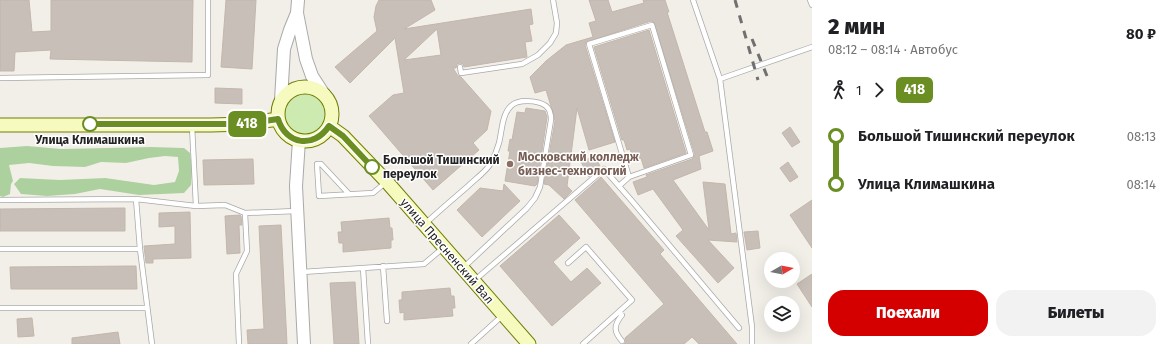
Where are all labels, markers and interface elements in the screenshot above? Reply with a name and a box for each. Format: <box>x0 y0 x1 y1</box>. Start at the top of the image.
text: 2 мин <box>828 13 885 40</box>
text: 80 ₽ <box>1126 25 1156 43</box>
text: 08:12 – 08:14 · Автобус <box>828 42 958 57</box>
icon: walk <box>828 79 850 101</box>
icon: forward <box>868 79 890 101</box>
text: 418 <box>904 81 925 98</box>
text: 1 <box>856 83 862 98</box>
line badge: 418 <box>224 111 270 137</box>
text: 418 <box>236 115 258 132</box>
marker: Улица Климашкина <box>82 116 98 132</box>
text: Большой Тишинский переулок <box>858 127 1075 145</box>
text: 08:13 <box>1127 129 1156 144</box>
place label: Улица Климашкина <box>34 133 145 147</box>
place label: Московский колледж бизнес-технологий <box>518 150 640 178</box>
place label: Большой Тишинский переулок <box>383 153 500 181</box>
marker: Большой Тишинский переулок <box>364 159 380 175</box>
marker: Московский колледж бизнес-технологий <box>505 159 515 169</box>
text: Улица Климашкина <box>858 175 995 193</box>
text: 08:14 <box>1126 177 1156 192</box>
street label: улица Пресненский Вал <box>397 195 497 307</box>
north arrow <box>764 252 800 288</box>
map controls <box>764 252 800 332</box>
button: Поехали <box>828 290 988 336</box>
button: Билеты <box>996 290 1156 336</box>
button: layers <box>764 296 800 332</box>

